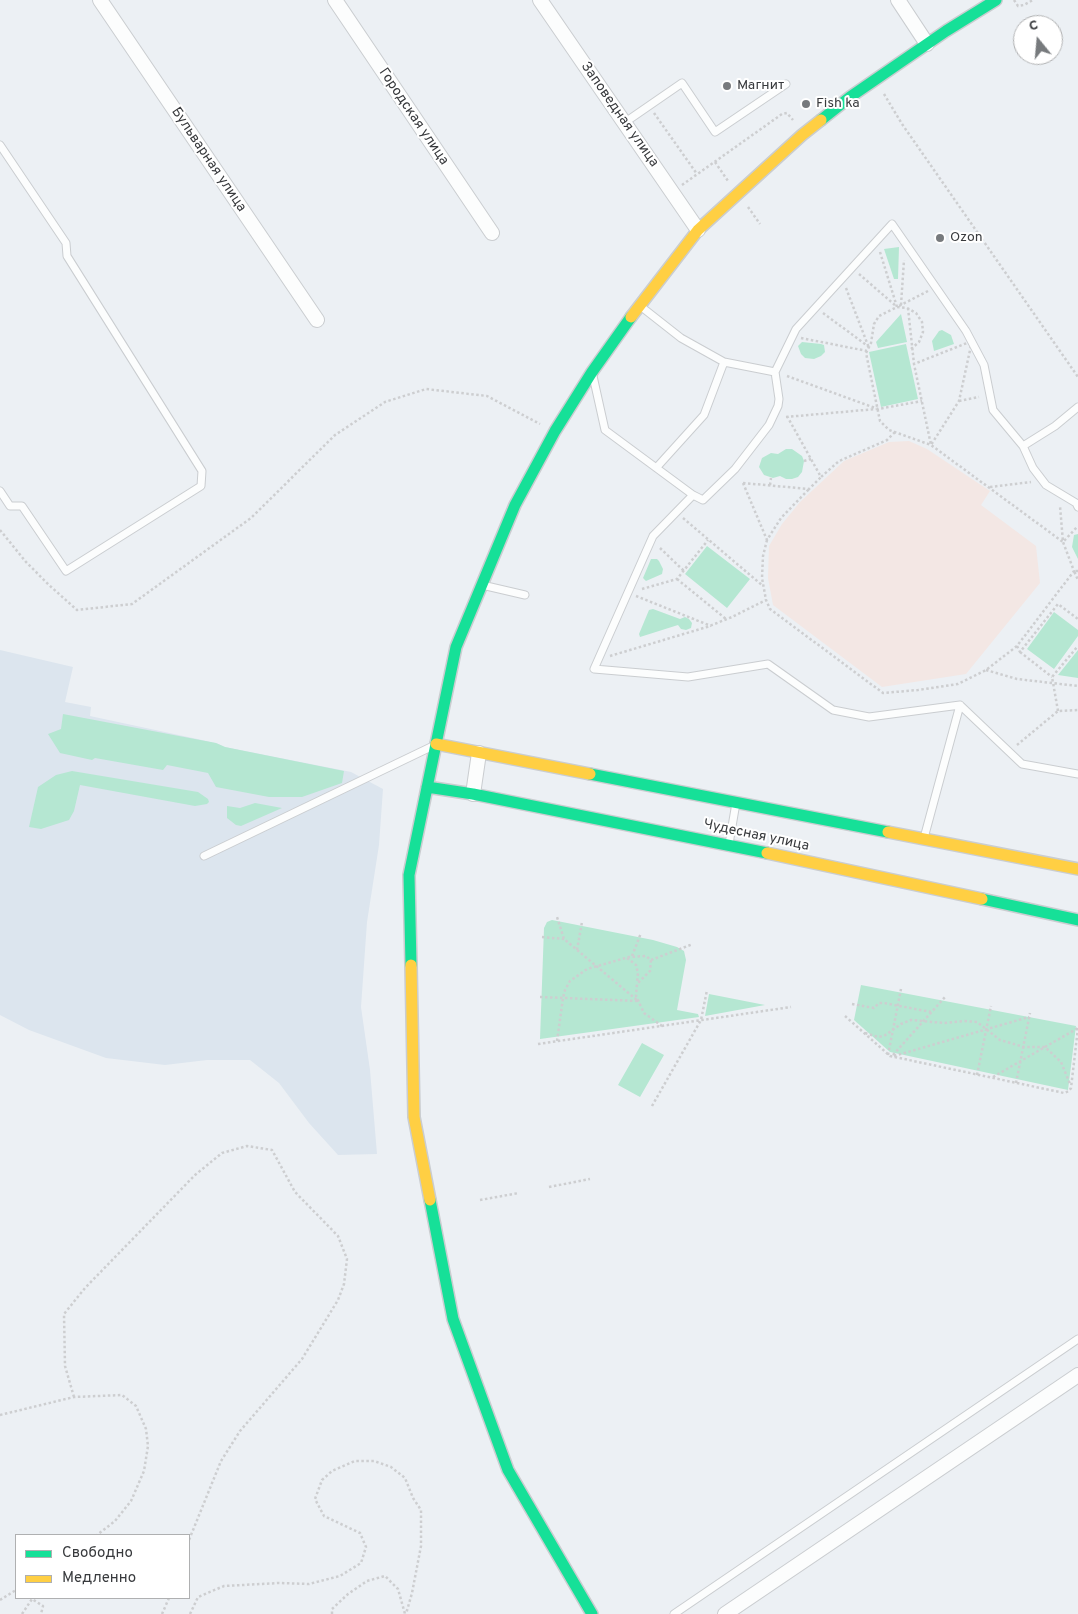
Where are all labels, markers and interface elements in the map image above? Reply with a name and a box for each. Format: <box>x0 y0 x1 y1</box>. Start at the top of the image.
north arrow <box>1013 15 1063 65</box>
text: С <box>1027 17 1041 36</box>
street label: Заповедная улица <box>576 59 662 171</box>
street label: Городская улица <box>374 65 452 169</box>
place label: Магнит <box>737 78 784 94</box>
marker: Магнит <box>721 80 733 92</box>
place label: Fish ka <box>816 96 860 112</box>
marker: Fish ka <box>800 98 812 110</box>
street label: Бульварная улица <box>167 105 249 215</box>
place label: Ozon <box>950 230 983 246</box>
marker: Ozon <box>934 232 946 244</box>
street label: Чудесная улица <box>701 817 811 855</box>
legend <box>15 1534 190 1599</box>
text: Свободно <box>62 1544 133 1563</box>
text: Медленно <box>62 1569 136 1588</box>

